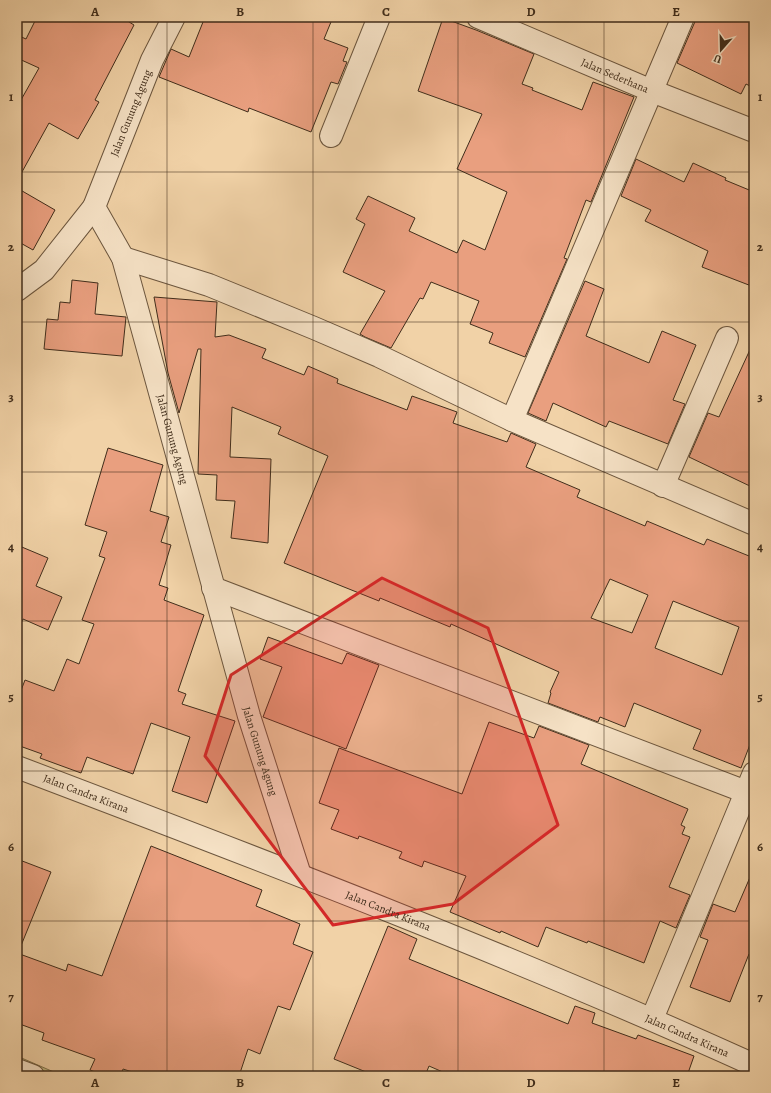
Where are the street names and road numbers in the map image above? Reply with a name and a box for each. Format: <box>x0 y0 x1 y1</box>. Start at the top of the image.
street label: Jalan Sederhana <box>579 54 652 97</box>
street label: Jalan Gunung Agung <box>107 67 155 159</box>
street label: Jalan Gunung Agung <box>153 393 193 486</box>
street label: Jalan Gunung Agung <box>239 705 282 798</box>
street label: Jalan Candra Kirana <box>41 770 132 817</box>
street label: Jalan Candra Kirana <box>344 887 434 935</box>
street label: Jalan Candra Kirana <box>643 1010 732 1061</box>

